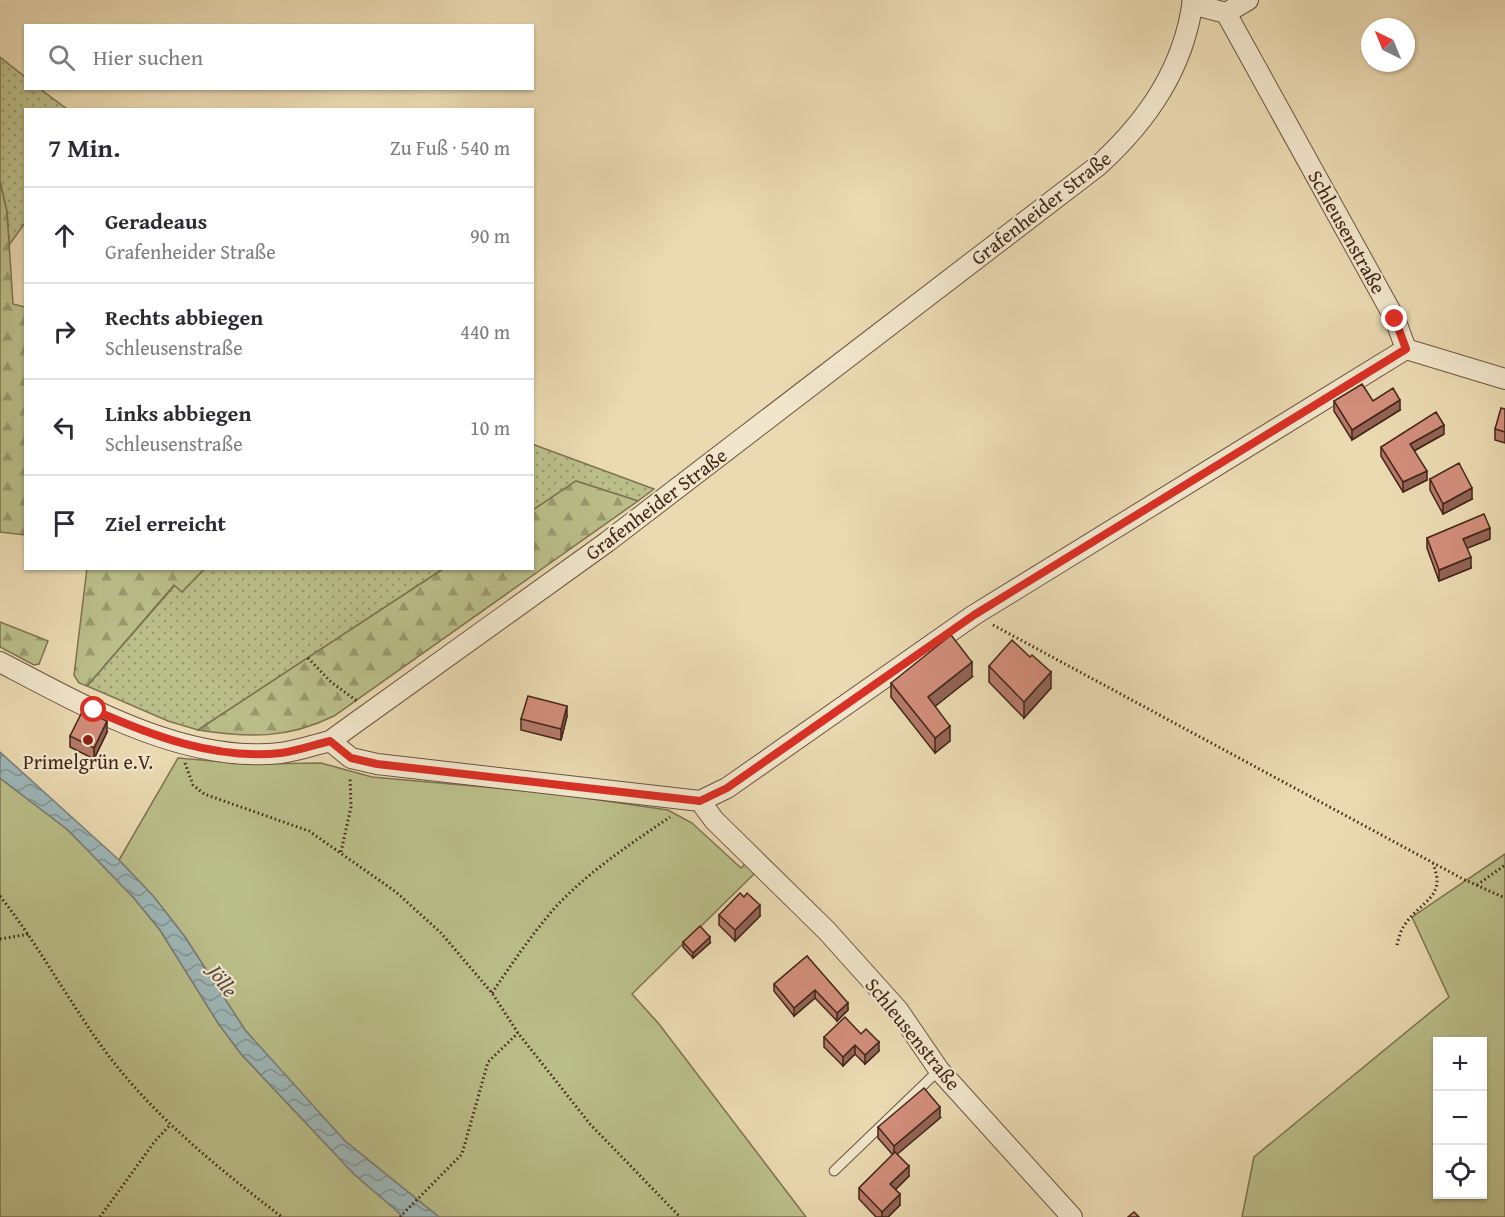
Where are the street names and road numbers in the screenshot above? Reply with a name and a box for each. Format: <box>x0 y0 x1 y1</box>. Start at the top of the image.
street label: Grafenheider Straße <box>965 144 1117 272</box>
street label: Schleusenstraße <box>1301 165 1393 299</box>
street label: Grafenheider Straße <box>579 441 733 567</box>
street label: Schleusenstraße <box>859 971 968 1096</box>

